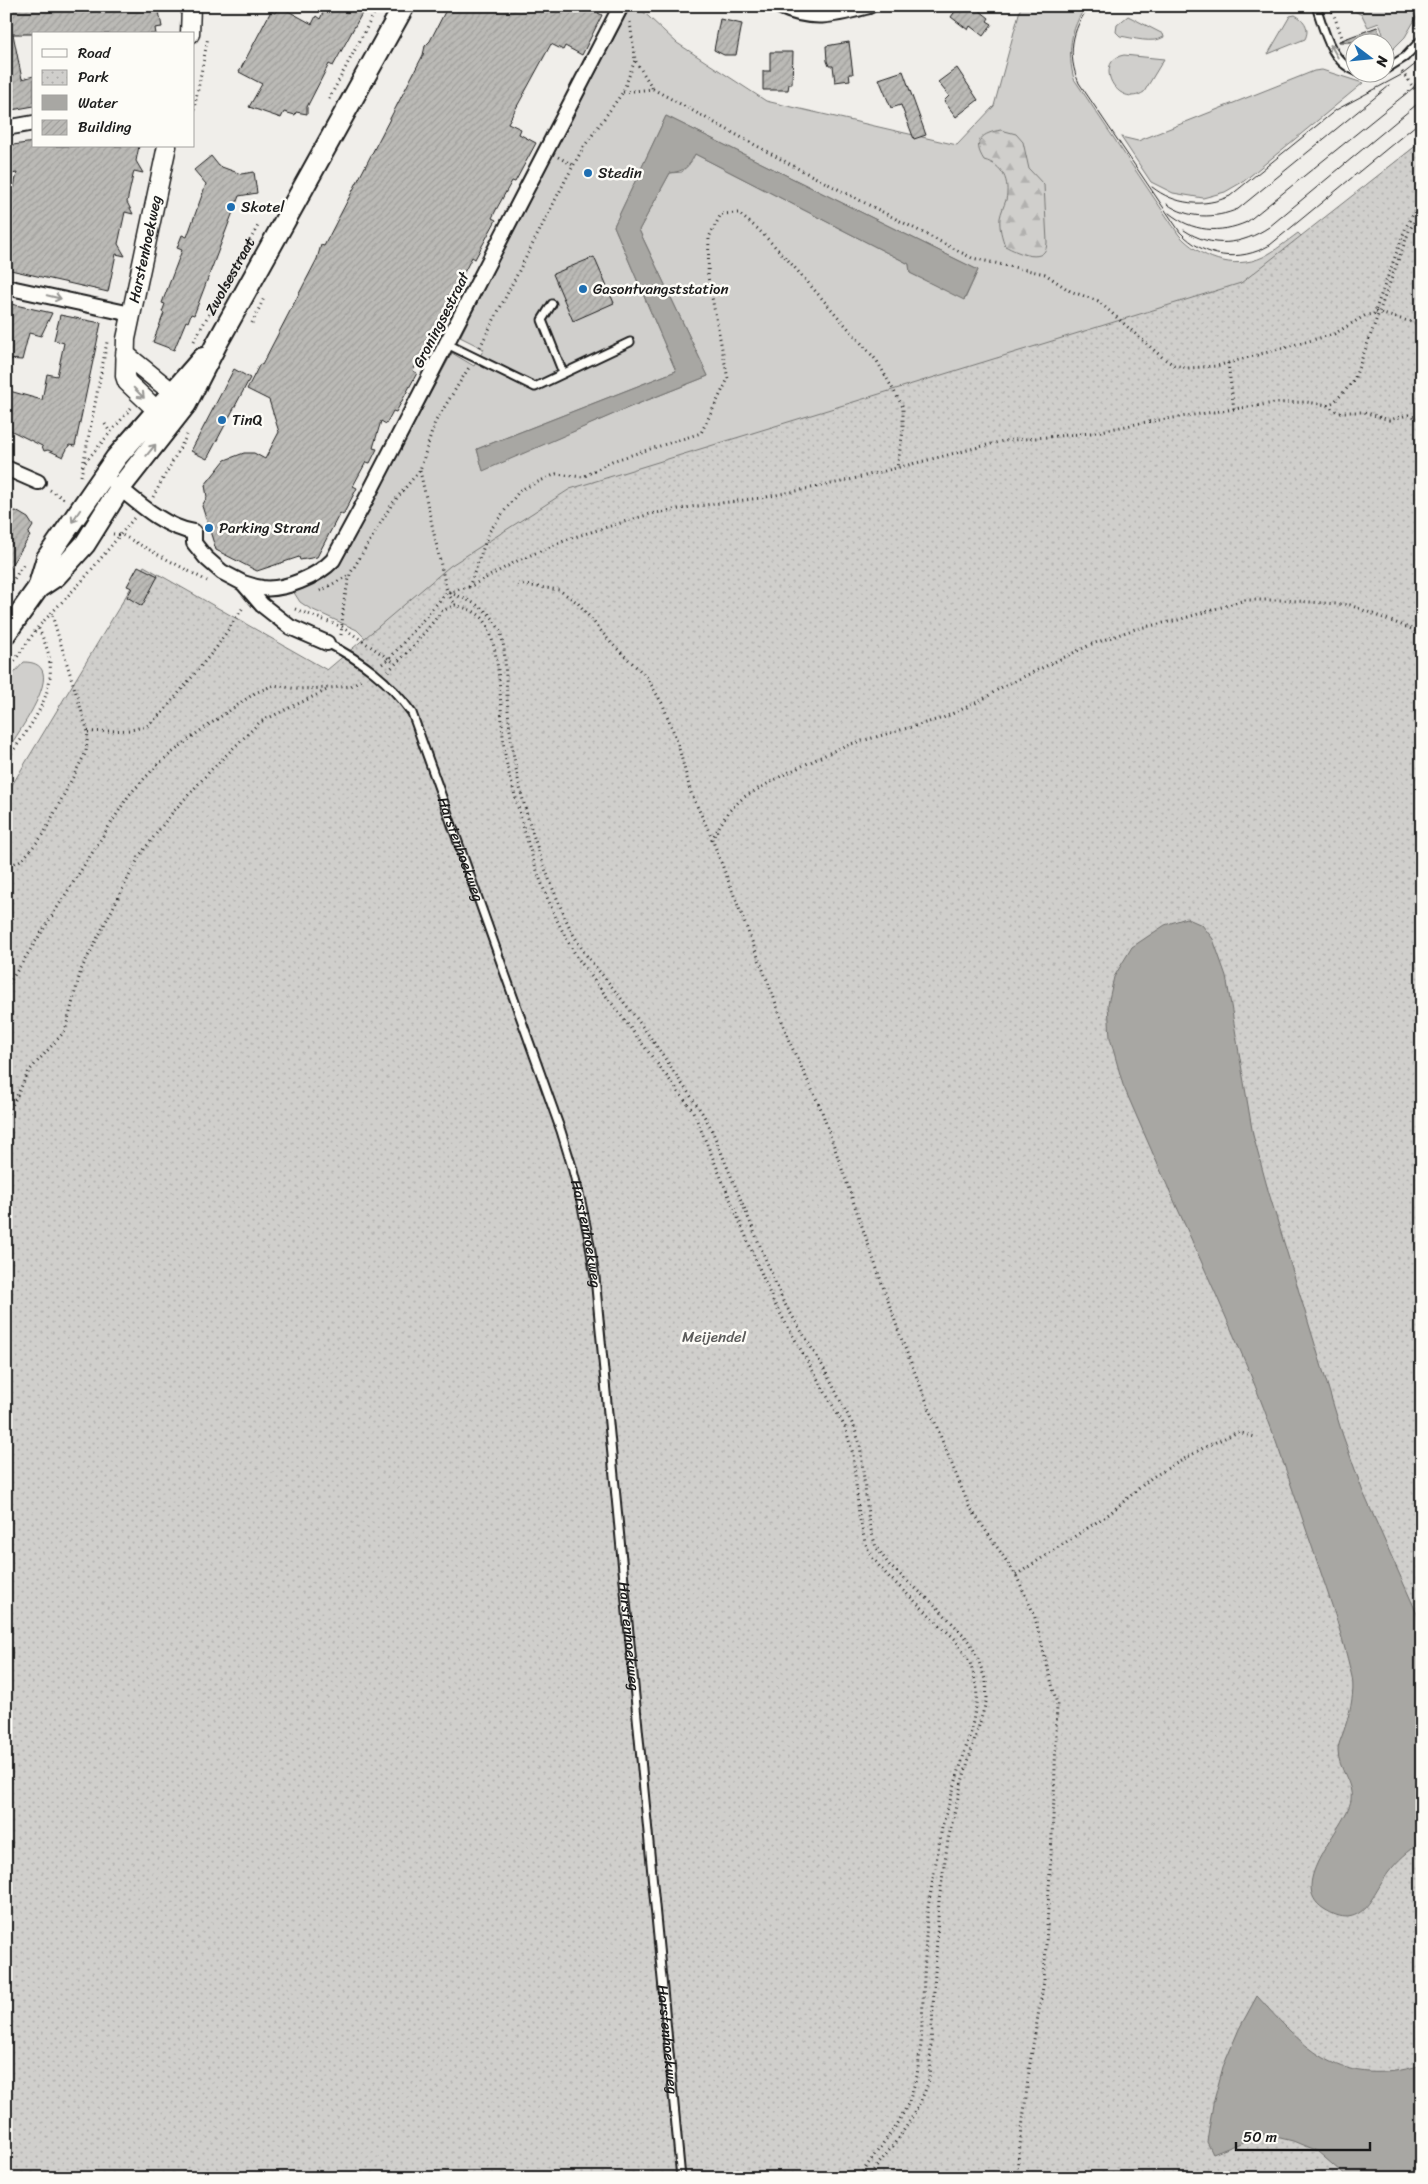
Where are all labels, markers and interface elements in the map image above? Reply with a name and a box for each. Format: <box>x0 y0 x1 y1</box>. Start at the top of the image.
legend <box>32 32 195 148</box>
north arrow <box>1346 32 1396 82</box>
text: Road <box>78 40 111 66</box>
one-way arrow <box>1329 44 1339 59</box>
text: N <box>1369 52 1396 70</box>
text: Park <box>78 64 109 90</box>
text: Water <box>78 90 118 116</box>
text: Building <box>78 114 132 140</box>
place label: Stedin <box>598 160 642 186</box>
marker: Stedin <box>582 167 594 179</box>
street label: Harstenhoekweg <box>121 192 169 305</box>
place label: Skotel <box>241 194 285 220</box>
marker: Skotel <box>225 201 237 213</box>
street label: Zwolsestraat <box>198 232 262 320</box>
street label: Groningsestraat <box>406 266 477 373</box>
place label: Gasontvangststation <box>593 276 729 302</box>
marker: Gasontvangststation <box>577 283 589 295</box>
one-way arrow <box>45 293 61 303</box>
one-way arrow <box>133 387 145 400</box>
place label: TinQ <box>232 407 263 433</box>
marker: TinQ <box>216 414 228 426</box>
one-way arrow <box>145 444 156 457</box>
one-way arrow <box>71 508 81 522</box>
place label: Parking Strand <box>219 515 320 541</box>
marker: Parking Strand <box>203 522 215 534</box>
street label: Harstenhoekweg <box>430 793 491 906</box>
street label: Harstenhoekweg <box>563 1177 609 1289</box>
park label: Meijendel <box>682 1324 747 1350</box>
street label: Harstenhoekweg <box>611 1580 647 1693</box>
street label: Harstenhoekweg <box>650 1984 686 2096</box>
scale bar <box>1236 2119 1369 2151</box>
text: 50 m <box>1243 2124 1278 2150</box>

